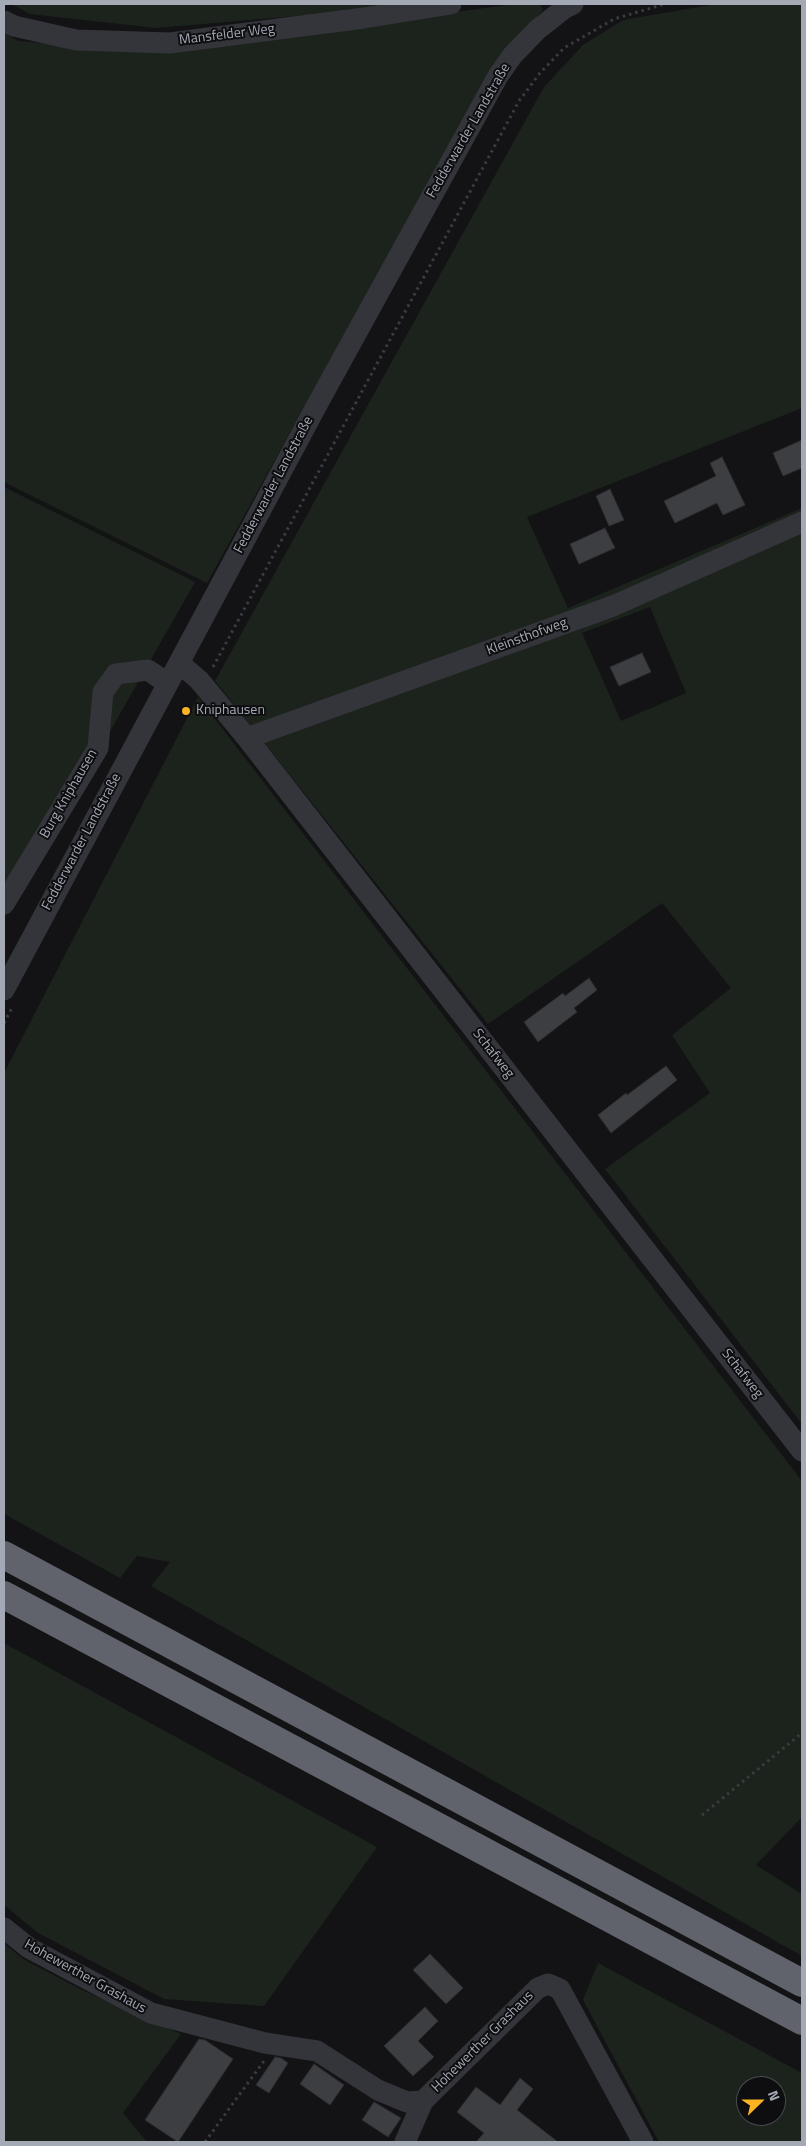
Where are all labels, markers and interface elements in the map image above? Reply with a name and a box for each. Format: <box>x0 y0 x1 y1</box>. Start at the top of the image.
street label: Mansfelder Weg <box>178 21 276 49</box>
street label: Fedderwarder Landstraße <box>424 61 514 201</box>
street label: Fedderwarder Landstraße <box>231 414 317 556</box>
street label: Kleinsthofweg <box>484 615 570 659</box>
place label: Kniphausen <box>196 703 265 719</box>
marker: Kniphausen <box>180 705 192 717</box>
street label: Burg Kniphausen <box>37 746 101 842</box>
street label: Fedderwarder Landstraße <box>39 771 125 913</box>
street label: Schafweg <box>469 1026 517 1082</box>
street label: Schafweg <box>718 1346 766 1402</box>
street label: Hohewerther Grashaus <box>21 1937 149 2017</box>
street label: Hohewerther Grashaus <box>429 1988 537 2096</box>
north arrow <box>736 2076 786 2126</box>
text: N <box>763 2087 786 2104</box>

